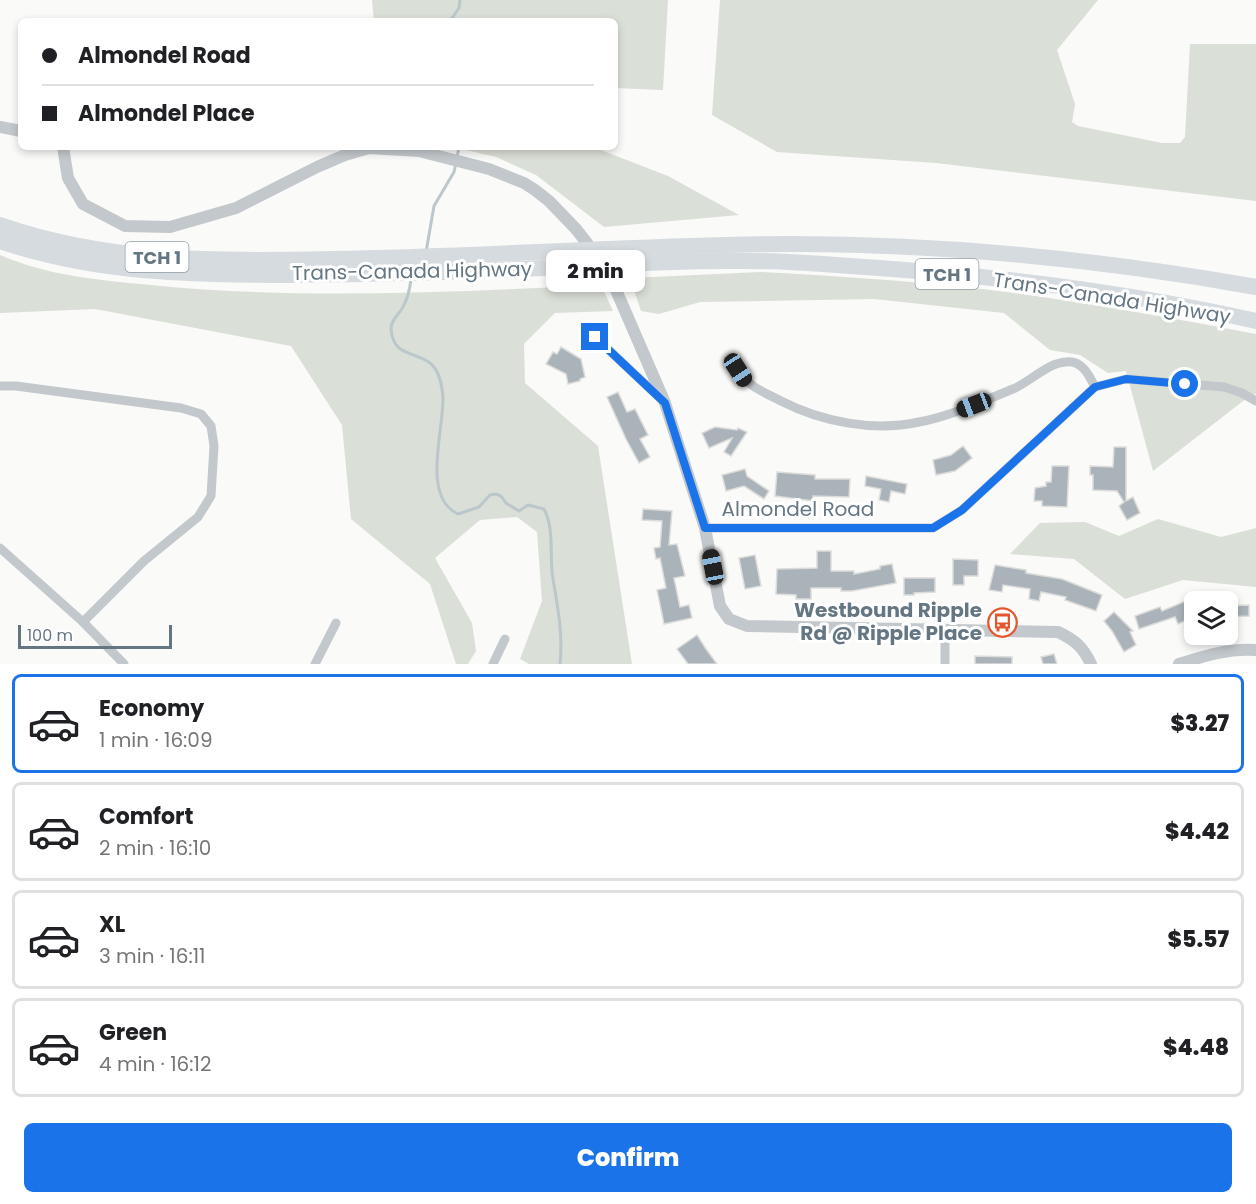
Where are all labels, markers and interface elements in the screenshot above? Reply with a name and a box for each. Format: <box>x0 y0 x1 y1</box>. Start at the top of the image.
text: Almondel Road <box>78 40 251 71</box>
text: Almondel Place <box>78 98 255 129</box>
road number: TCH 1 <box>126 242 188 272</box>
callout: 2 min <box>546 250 644 292</box>
street label: Trans-Canada Highway <box>292 255 532 287</box>
text: 2 min <box>567 257 624 285</box>
road number: TCH 1 <box>916 259 978 289</box>
street label: Trans-Canada Highway <box>991 265 1233 331</box>
route end <box>581 323 608 350</box>
car <box>721 350 755 390</box>
route start <box>1171 370 1198 397</box>
car <box>954 390 994 420</box>
street label: Almondel Road <box>722 495 874 523</box>
car <box>701 548 725 586</box>
map controls <box>1184 591 1238 645</box>
button: layers <box>1184 591 1238 645</box>
place label: Westbound Ripple Rd @ Ripple Place <box>794 596 982 647</box>
bus stop icon: Westbound Ripple Rd @ Ripple Place <box>987 606 1019 638</box>
scale bar <box>18 622 172 650</box>
text: 100 m <box>27 624 73 647</box>
text: Economy <box>99 693 204 724</box>
icon: car <box>27 697 81 751</box>
text: $3.27 <box>1170 708 1229 739</box>
text: 1 min · 16:09 <box>99 726 213 754</box>
text: Comfort <box>99 801 193 832</box>
icon: car <box>27 805 81 859</box>
text: $4.42 <box>1165 816 1229 847</box>
text: 2 min · 16:10 <box>99 834 211 862</box>
text: XL <box>99 909 125 940</box>
icon: car <box>27 913 81 967</box>
text: $5.57 <box>1168 924 1229 955</box>
text: 3 min · 16:11 <box>99 942 206 970</box>
text: Green <box>99 1017 167 1048</box>
icon: car <box>27 1021 81 1075</box>
text: $4.48 <box>1163 1032 1229 1063</box>
text: 4 min · 16:12 <box>99 1050 211 1078</box>
button: Confirm <box>24 1123 1232 1192</box>

